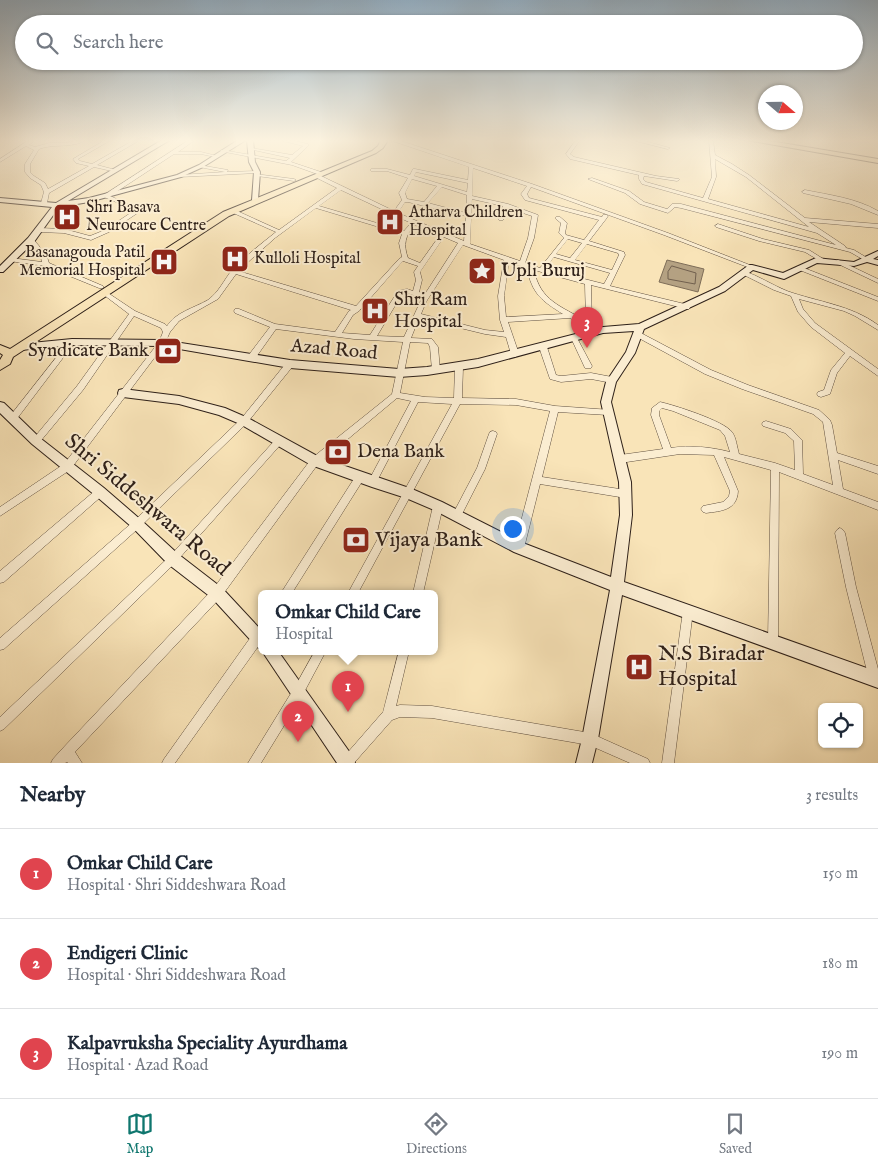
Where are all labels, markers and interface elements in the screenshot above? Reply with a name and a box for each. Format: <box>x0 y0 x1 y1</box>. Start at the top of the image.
search box <box>15 15 863 70</box>
icon: search <box>33 29 61 57</box>
text: Search here <box>73 31 164 55</box>
north arrow <box>758 85 803 130</box>
place label: Shri Basava Neurocare Centre <box>86 198 206 236</box>
hospital icon: Shri Basava Neurocare Centre <box>52 202 82 232</box>
place label: Atharva Children Hospital <box>408 203 523 241</box>
hospital icon: Atharva Children Hospital <box>375 207 405 237</box>
place label: Basanagouda Patil Memorial Hospital <box>20 243 146 281</box>
hospital icon: Kulloli Hospital <box>220 244 250 274</box>
hospital icon: Basanagouda Patil Memorial Hospital <box>149 247 179 277</box>
place label: Kulloli Hospital <box>254 249 361 269</box>
place icon: Upli Buruj <box>467 256 497 286</box>
place label: Upli Buruj <box>501 259 585 283</box>
place label: Shri Ram Hospital <box>394 288 468 334</box>
hospital icon: Shri Ram Hospital <box>360 296 390 326</box>
pin: 3 <box>571 307 603 348</box>
street label: Azad Road <box>289 334 379 366</box>
bank icon: Syndicate Bank <box>153 336 183 366</box>
place label: Syndicate Bank <box>28 339 150 363</box>
street label: Shri Siddeshwara Road <box>59 428 236 583</box>
bank icon: Dena Bank <box>323 437 353 467</box>
place label: Dena Bank <box>357 440 445 464</box>
your location <box>500 516 526 542</box>
bank icon: Vijaya Bank <box>341 525 371 555</box>
place label: Vijaya Bank <box>374 526 482 554</box>
popup <box>258 590 438 655</box>
text: Omkar Child Care <box>275 601 421 625</box>
text: Hospital <box>275 625 333 645</box>
place label: N.S Biradar Hospital <box>658 640 765 693</box>
hospital icon: N.S Biradar Hospital <box>624 652 654 682</box>
pin: 1 <box>332 671 364 712</box>
pin: 2 <box>282 701 314 742</box>
map controls <box>818 703 863 748</box>
button: locate <box>818 703 863 748</box>
text: Nearby <box>20 782 85 809</box>
text: 3 results <box>806 786 858 806</box>
text: Omkar Child Care <box>67 852 213 876</box>
text: 1 <box>33 864 39 884</box>
text: 150 m <box>823 864 858 884</box>
text: Hospital · Shri Siddeshwara Road <box>67 876 286 896</box>
text: Endigeri Clinic <box>67 942 188 966</box>
text: 2 <box>32 954 40 974</box>
text: 180 m <box>822 954 858 974</box>
text: Hospital · Shri Siddeshwara Road <box>67 966 286 986</box>
text: Kalpavruksha Speciality Ayurdhama <box>67 1032 347 1056</box>
text: 3 <box>33 1044 39 1064</box>
text: 190 m <box>821 1044 858 1064</box>
text: Hospital · Azad Road <box>67 1056 208 1076</box>
tab: Map <box>126 1110 154 1158</box>
tab: Directions <box>406 1110 467 1158</box>
tab: Saved <box>719 1110 752 1158</box>

